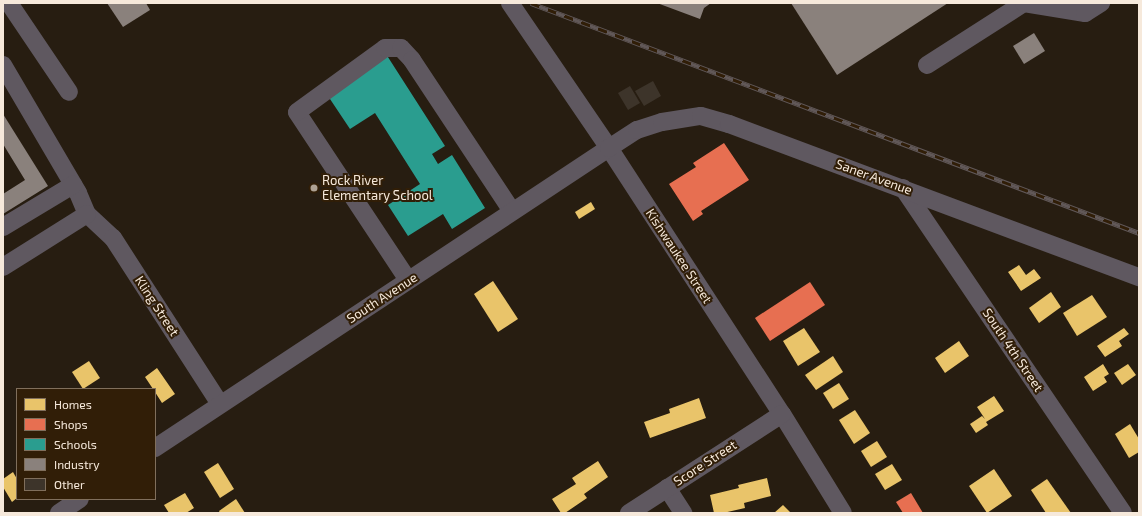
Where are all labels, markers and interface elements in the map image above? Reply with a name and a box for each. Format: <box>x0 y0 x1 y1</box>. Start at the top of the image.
street label: Saner Avenue <box>833 156 915 198</box>
place label: Rock River Elementary School <box>322 173 433 204</box>
marker: Rock River Elementary School <box>309 183 319 193</box>
street label: Kishwaukee Street <box>643 206 715 306</box>
street label: South Avenue <box>344 269 420 327</box>
street label: Kling Street <box>132 273 182 339</box>
street label: South 4th Street <box>979 305 1047 395</box>
legend <box>16 388 156 500</box>
text: Homes <box>54 397 92 411</box>
text: Shops <box>54 417 88 431</box>
text: Schools <box>54 437 97 451</box>
street label: Score Street <box>671 437 739 489</box>
text: Industry <box>54 457 100 471</box>
text: Other <box>54 477 85 491</box>

